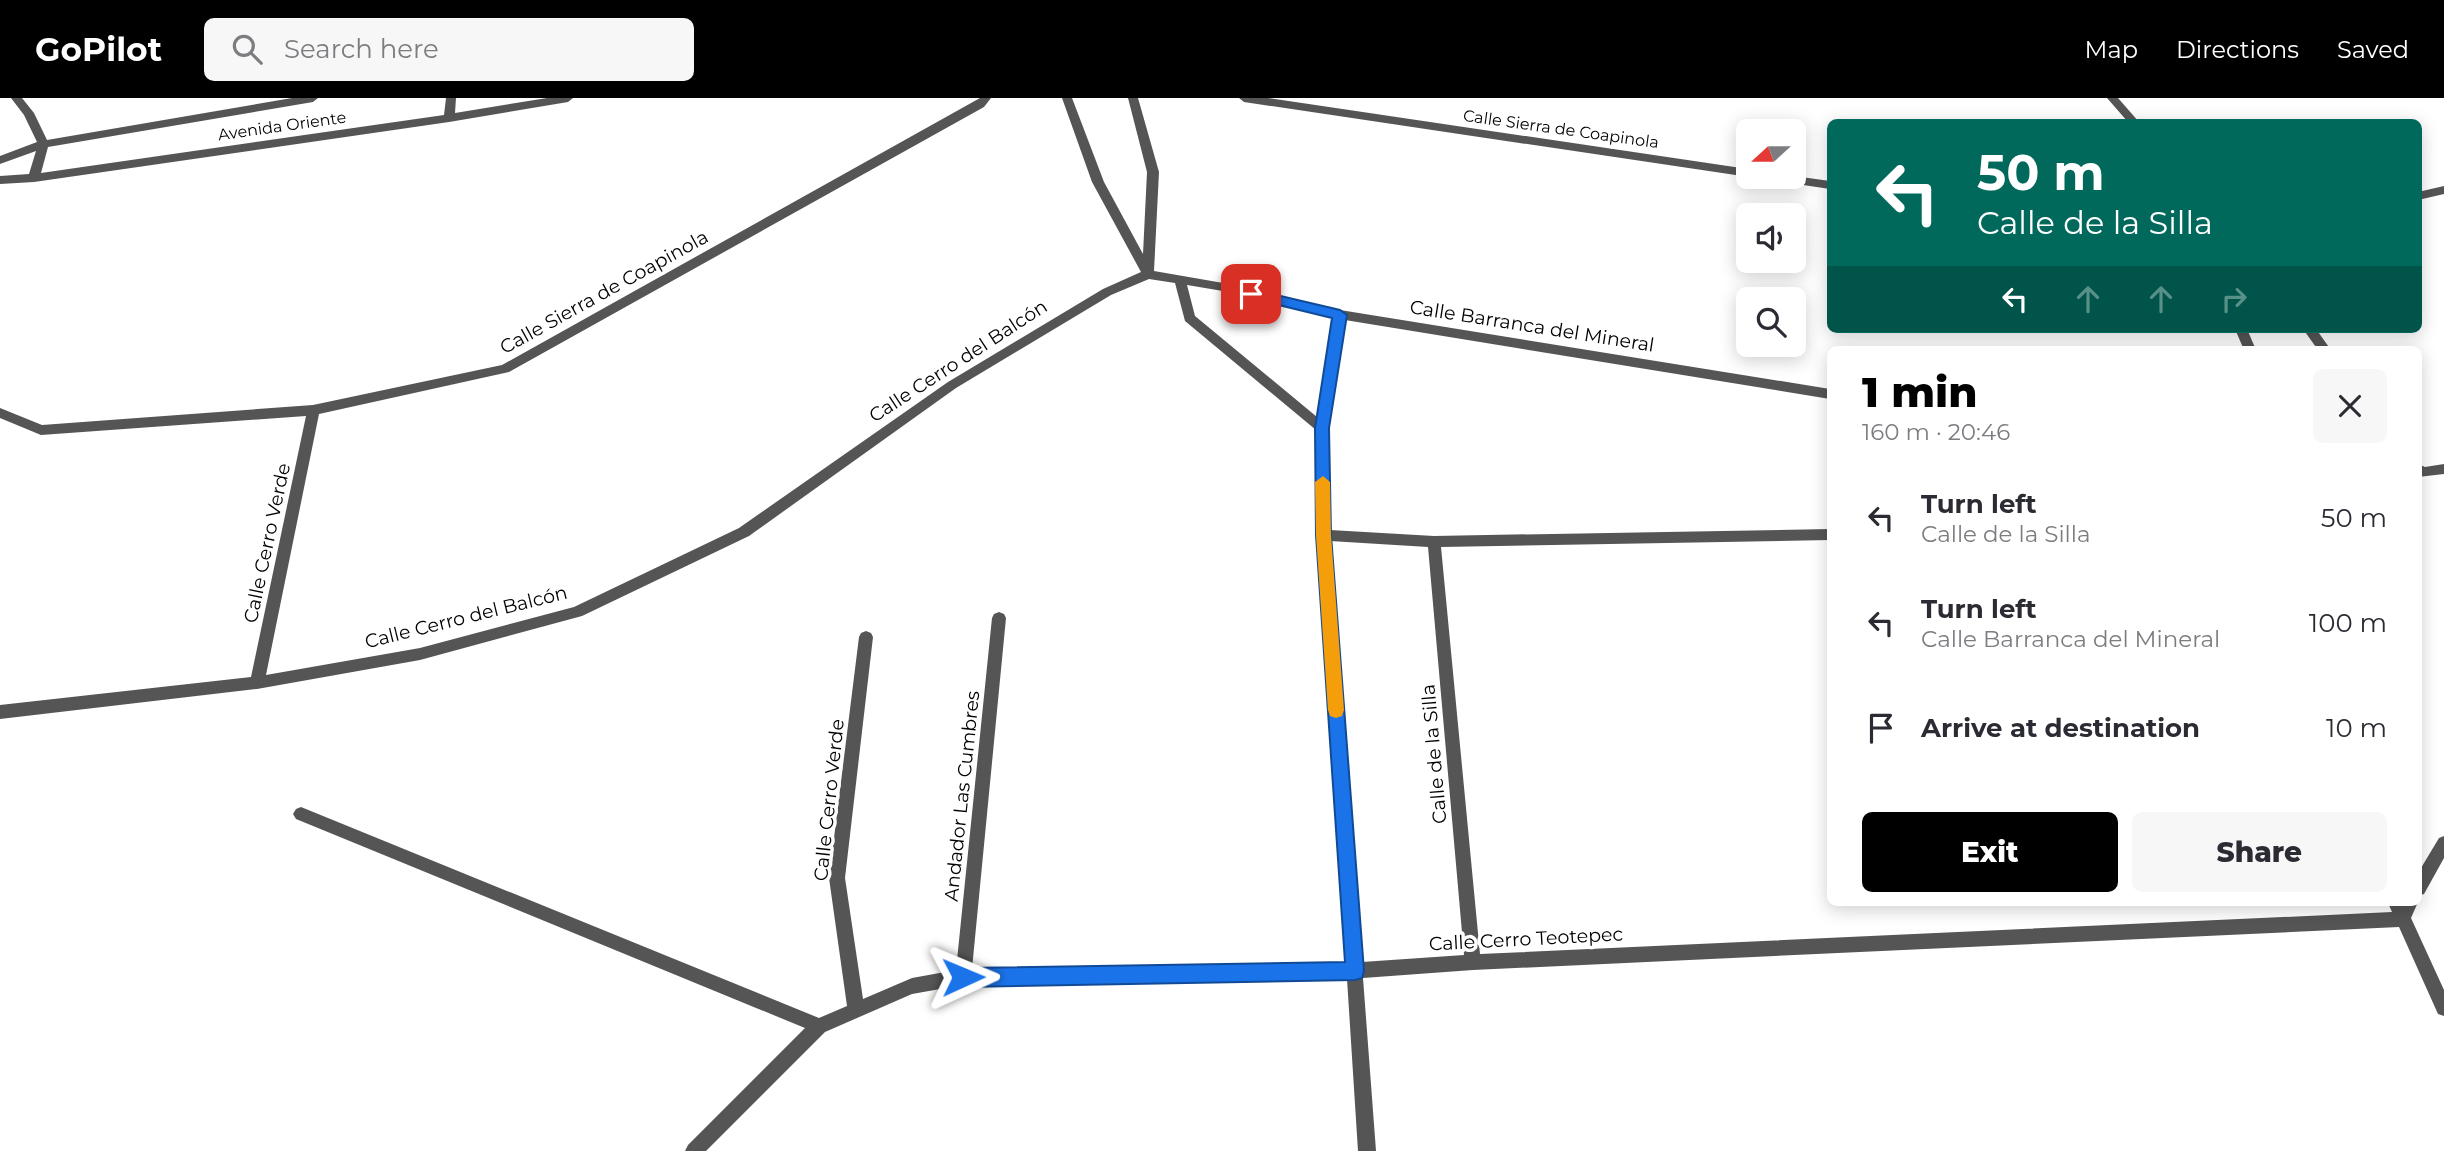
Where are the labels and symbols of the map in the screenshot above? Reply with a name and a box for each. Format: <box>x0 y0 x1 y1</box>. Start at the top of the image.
street label: Calle Sierra de Coapinola <box>1462 106 1660 152</box>
street label: Avenida Oriente <box>217 108 347 144</box>
north arrow <box>1736 119 1806 189</box>
street label: Calle Sierra de Coapinola <box>496 225 712 359</box>
pin <box>1221 264 1281 324</box>
street label: Calle Cerro del Balcón <box>865 295 1051 427</box>
street label: Calle Barranca del Mineral <box>1408 295 1656 357</box>
street label: Calle Cerro Verde <box>239 461 295 625</box>
street label: Calle Cerro del Balcón <box>362 581 570 653</box>
street label: Calle de la Silla <box>1416 683 1452 825</box>
street label: Andador Las Cumbres <box>940 690 984 902</box>
street label: Calle Cerro Verde <box>809 718 849 882</box>
street label: Calle Cerro Teotepec <box>1428 922 1624 956</box>
position arrow <box>926 940 1000 1014</box>

